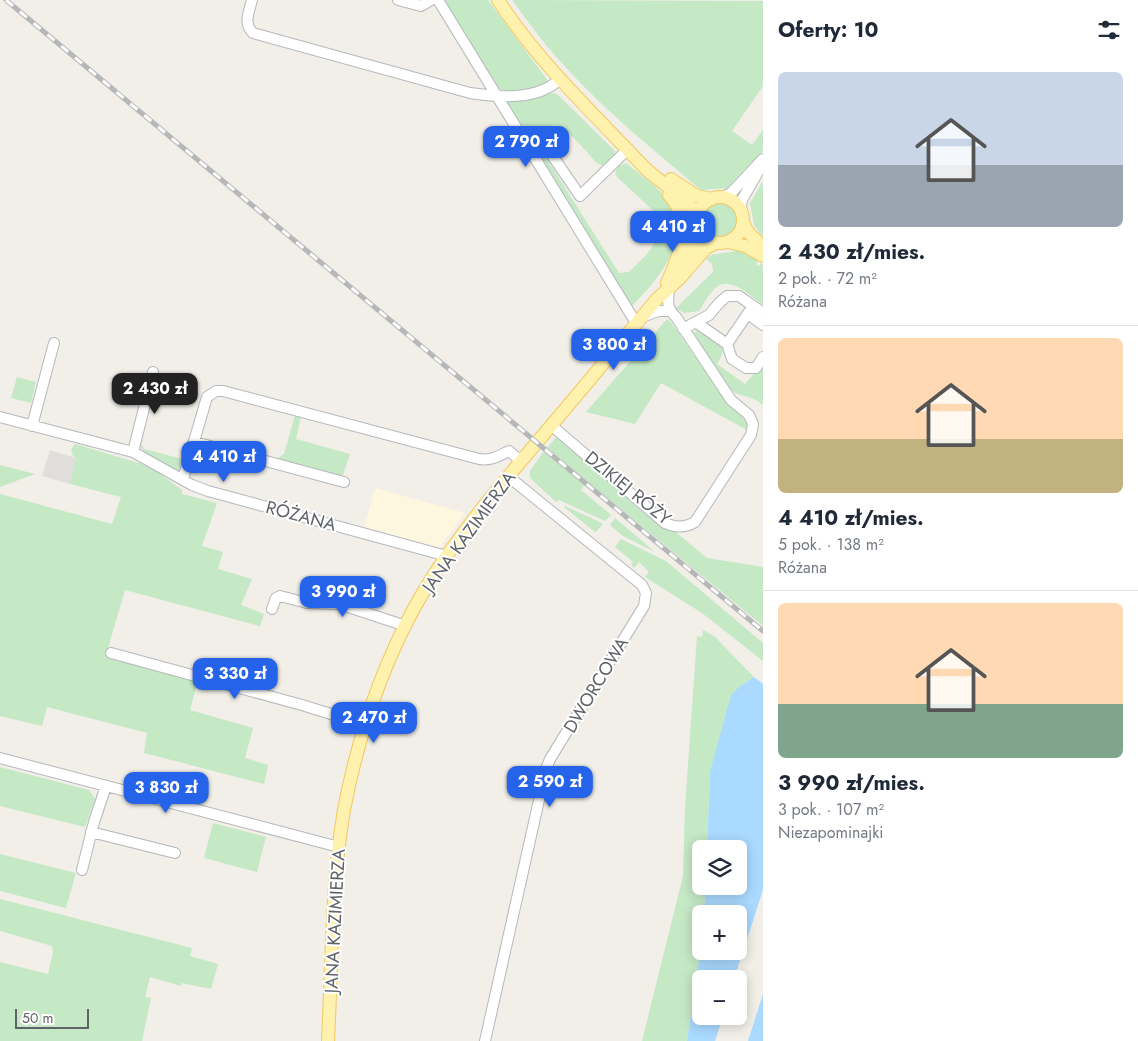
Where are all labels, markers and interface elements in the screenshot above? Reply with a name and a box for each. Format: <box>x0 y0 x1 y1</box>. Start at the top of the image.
text: Oferty: 10 <box>778 15 878 45</box>
icon: filters <box>1095 16 1123 44</box>
icon: home <box>906 105 996 195</box>
pin: 2 790 zł <box>474 126 578 168</box>
text: 2 790 zł <box>494 130 558 153</box>
pin: 4 410 zł <box>621 210 725 253</box>
text: 4 410 zł <box>641 215 705 238</box>
text: 2 430 zł/mies. <box>778 237 925 267</box>
text: 2 pok. · 72 m² <box>778 267 877 290</box>
text: Różana <box>778 290 827 313</box>
pin: 3 800 zł <box>562 328 666 371</box>
text: 3 800 zł <box>582 333 646 356</box>
icon: home <box>906 370 996 460</box>
pin: 2 430 zł <box>103 372 207 415</box>
text: 2 430 zł <box>123 377 187 400</box>
pin: 4 410 zł <box>172 440 276 483</box>
text: 4 410 zł <box>192 445 256 468</box>
street label: DZIKIEJ RÓŻY <box>579 445 677 531</box>
street label: JANA KAZIMIERZA <box>415 466 522 600</box>
street label: RÓŻANA <box>263 494 339 538</box>
text: 4 410 zł/mies. <box>778 503 924 533</box>
text: 5 pok. · 138 m² <box>778 533 884 556</box>
text: Różana <box>778 556 827 579</box>
pin: 3 990 zł <box>291 576 395 618</box>
text: 3 990 zł <box>311 580 375 603</box>
street label: DWORCOWA <box>557 632 635 738</box>
icon: home <box>906 635 996 725</box>
pin: 3 330 zł <box>183 658 287 700</box>
text: 3 330 zł <box>204 662 266 685</box>
pin: 2 470 zł <box>322 702 426 744</box>
text: 2 470 zł <box>342 706 406 729</box>
pin: 2 590 zł <box>498 766 602 808</box>
text: 3 990 zł/mies. <box>778 768 925 798</box>
text: 2 590 zł <box>518 770 582 793</box>
pin: 3 830 zł <box>114 772 218 814</box>
text: 3 830 zł <box>135 776 197 799</box>
text: 3 pok. · 107 m² <box>778 798 884 821</box>
text: Niezapominajki <box>778 821 883 844</box>
map controls <box>692 840 747 1025</box>
button: layers <box>692 840 747 895</box>
street label: JANA KAZIMIERZA <box>318 848 352 996</box>
button: + <box>692 905 747 960</box>
button: − <box>692 970 747 1025</box>
scale bar <box>15 1006 89 1029</box>
text: 50 m <box>22 1008 53 1028</box>

